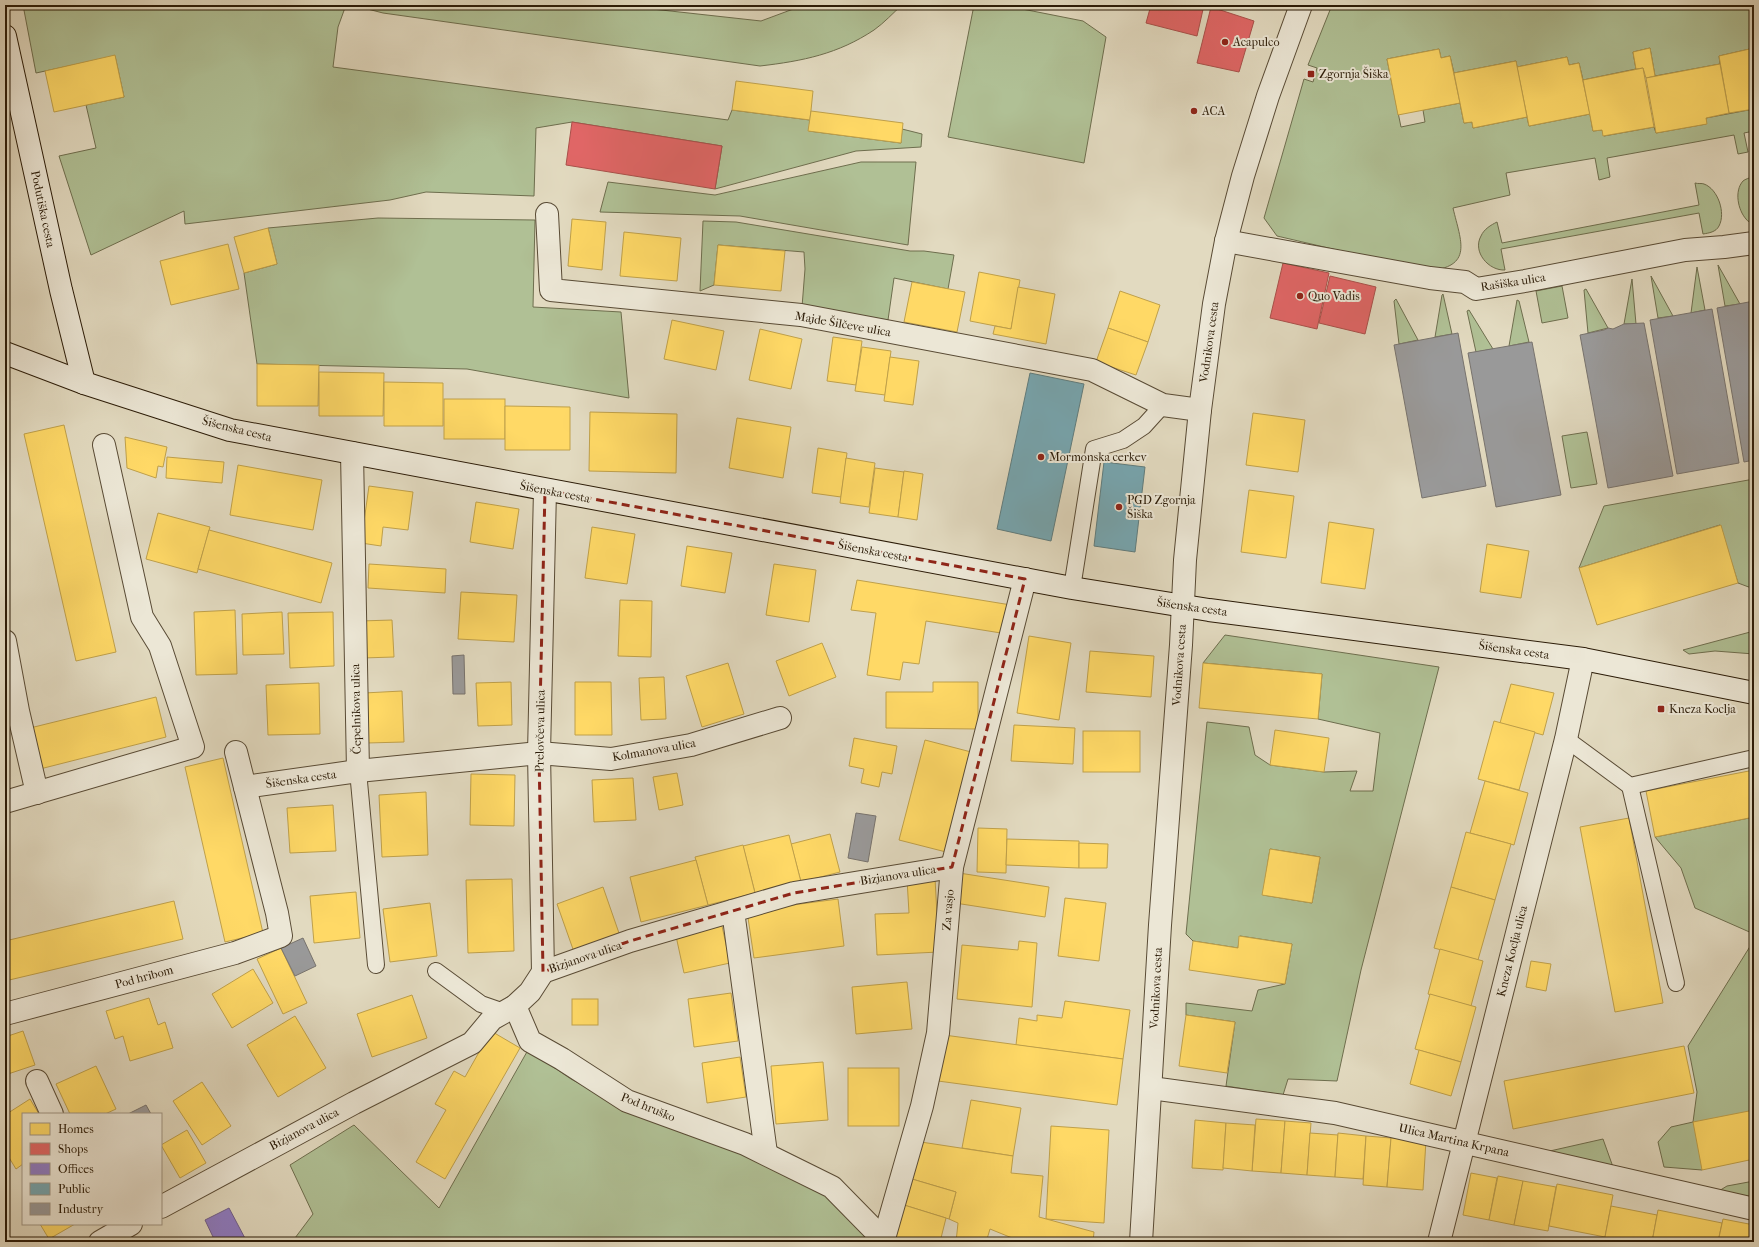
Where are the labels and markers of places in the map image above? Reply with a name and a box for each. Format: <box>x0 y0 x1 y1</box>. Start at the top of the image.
place label: Acapulco <box>1232 35 1279 49</box>
marker: Acapulco <box>1220 37 1230 47</box>
place label: Zgornja Šiška <box>1319 66 1389 81</box>
marker: Zgornja Šiška <box>1306 69 1316 79</box>
place label: ACA <box>1201 104 1226 118</box>
marker: ACA <box>1189 106 1199 116</box>
place label: Quo Vadis <box>1308 289 1360 303</box>
marker: Quo Vadis <box>1295 291 1305 301</box>
place label: Mormonska cerkev <box>1049 450 1148 464</box>
marker: Mormonska cerkev <box>1036 452 1046 462</box>
place label: PGD Zgornja Šiška <box>1127 493 1196 521</box>
marker: PGD Zgornja Šiška <box>1114 502 1124 512</box>
place label: Kneza Koclja <box>1669 702 1736 716</box>
marker: Kneza Koclja <box>1656 704 1666 714</box>

